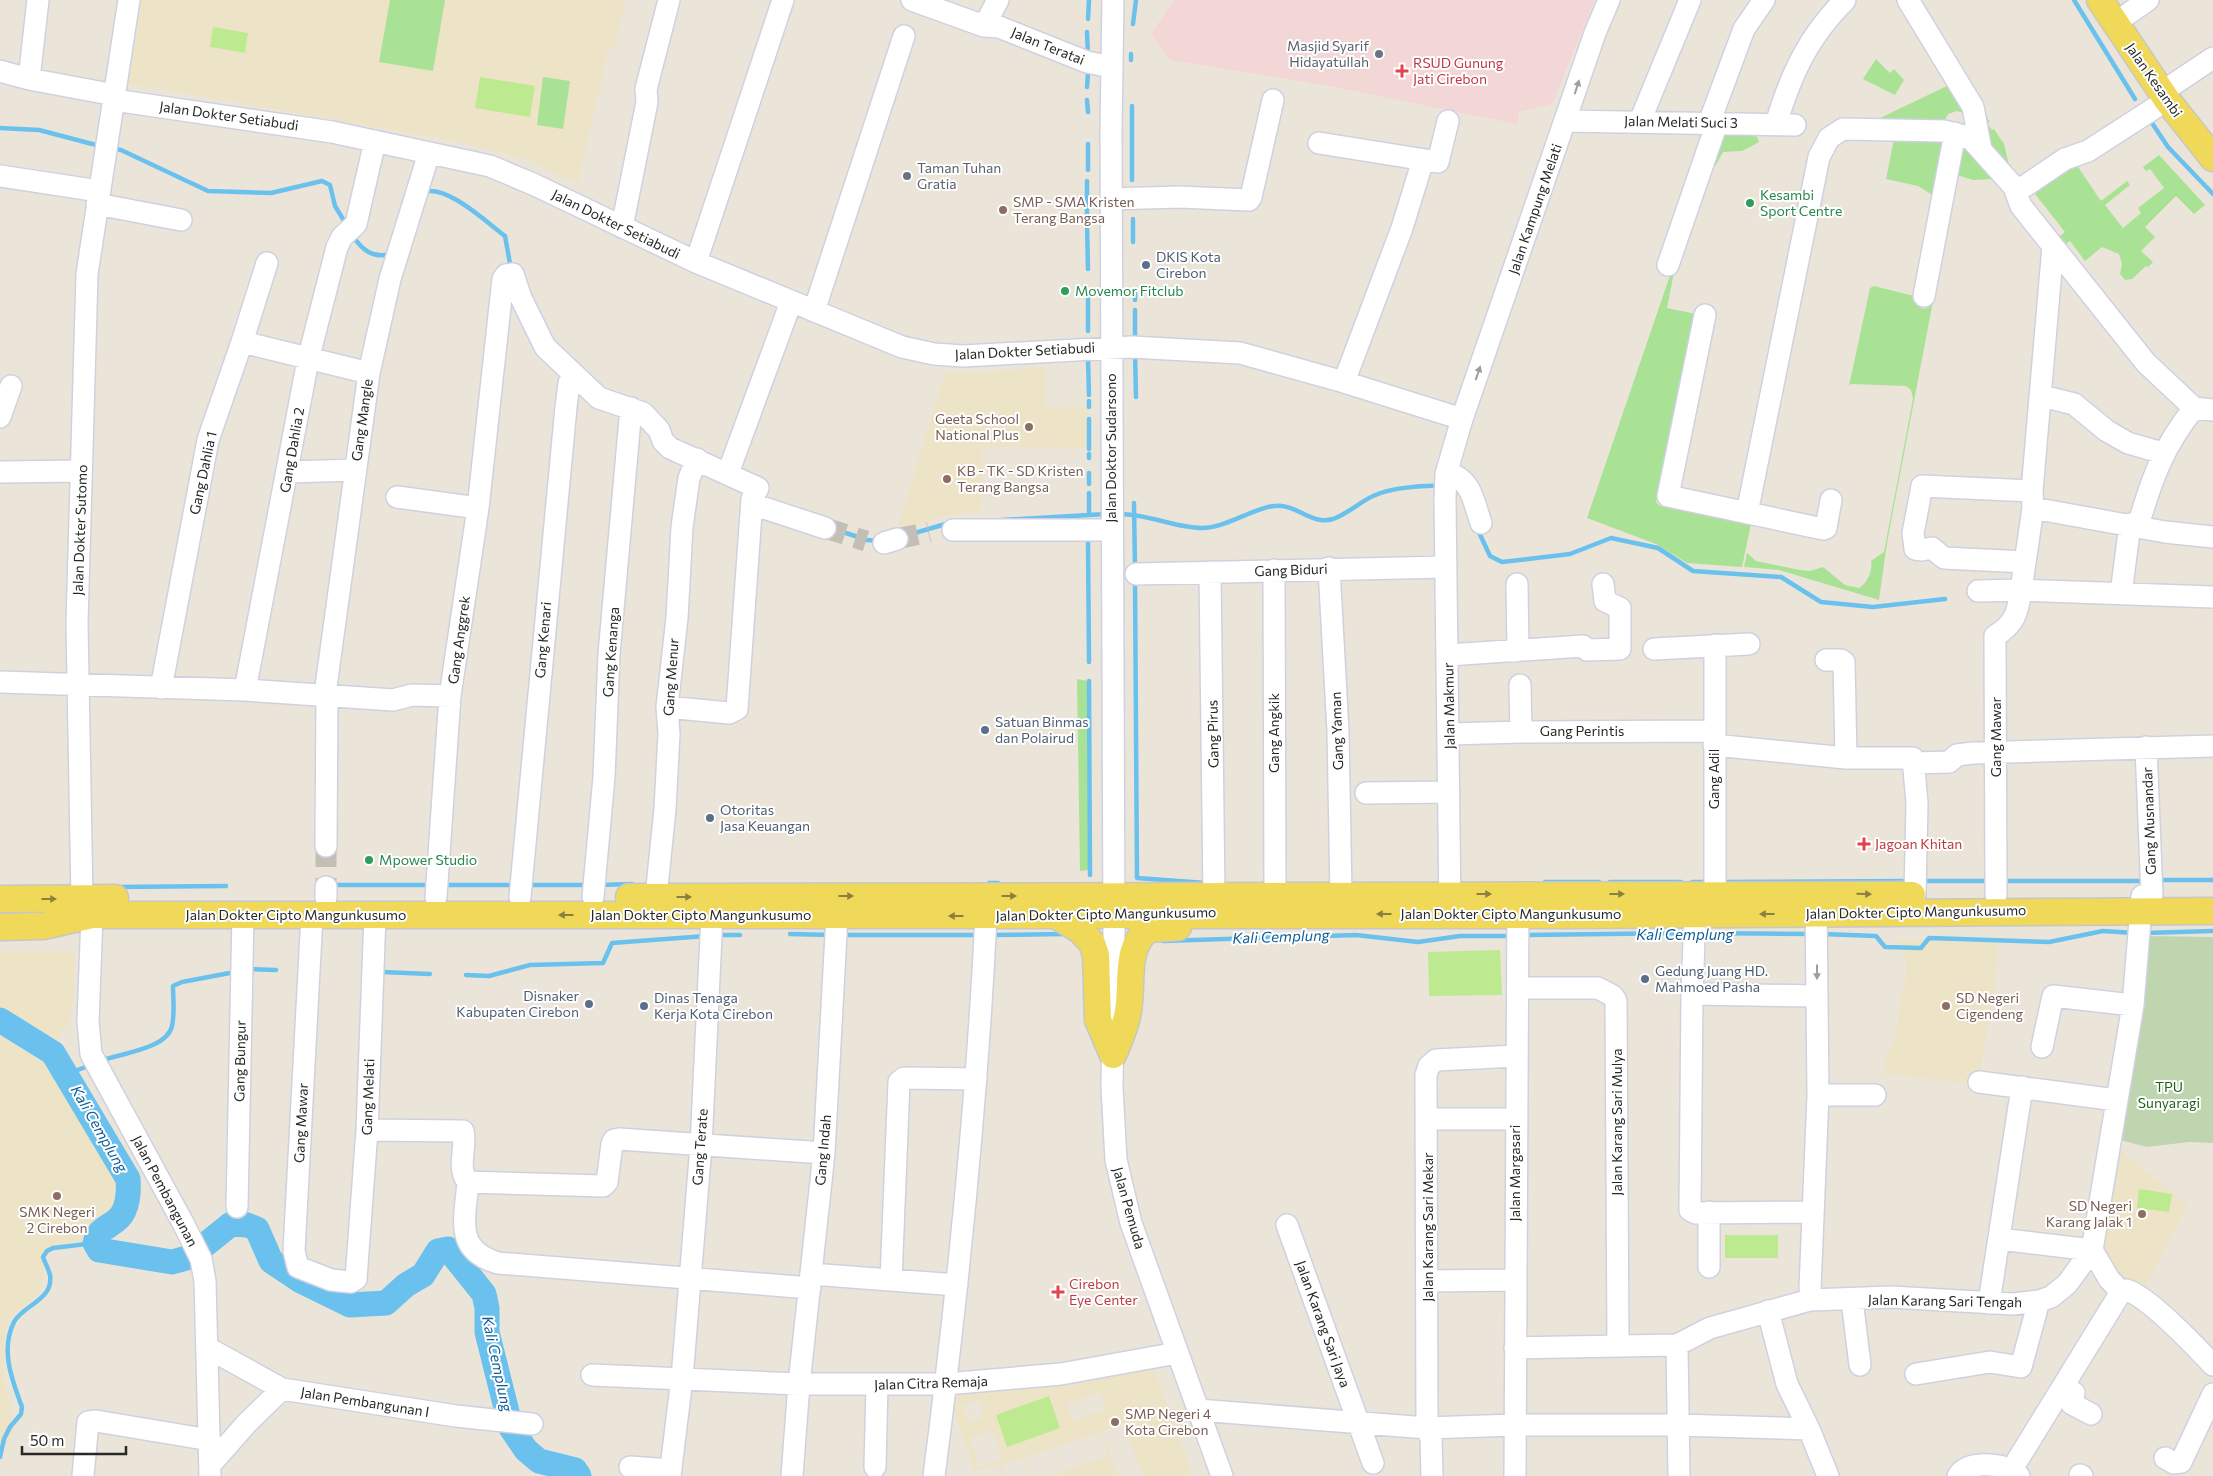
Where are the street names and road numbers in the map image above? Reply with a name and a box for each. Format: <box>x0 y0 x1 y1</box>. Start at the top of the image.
street label: Jalan Teratai <box>1009 23 1087 68</box>
street label: Jalan Kesambi <box>2122 39 2186 120</box>
street label: Jalan Dokter Setiabudi <box>158 97 300 134</box>
street label: Jalan Melati Suci 3 <box>1624 112 1738 131</box>
street label: Jalan Kampung Melati <box>1504 141 1565 277</box>
street label: Jalan Dokter Setiabudi <box>549 185 683 262</box>
street label: Jalan Dokter Setiabudi <box>954 338 1096 363</box>
street label: Jalan Doktor Sudarsono <box>1102 373 1119 523</box>
street label: Gang Mangle <box>347 378 376 462</box>
street label: Gang Dahlia 2 <box>276 406 307 494</box>
street label: Gang Dahlia 1 <box>185 430 220 516</box>
street label: Jalan Dokter Sutomo <box>69 464 90 596</box>
street label: Gang Biduri <box>1254 560 1328 579</box>
street label: Gang Anggrek <box>444 594 473 685</box>
street label: Gang Kenari <box>531 601 554 679</box>
street label: Gang Kenanga <box>599 606 622 698</box>
street label: Gang Menur <box>659 637 682 716</box>
street label: Jalan Makmur <box>1439 662 1458 750</box>
street label: Gang Yaman <box>1327 692 1346 771</box>
street label: Gang Angkik <box>1265 693 1282 773</box>
street label: Gang Mawar <box>1987 696 2004 777</box>
street label: Gang Pirus <box>1203 700 1222 768</box>
street label: Gang Perintis <box>1540 722 1624 739</box>
street label: Gang Adil <box>1705 749 1722 809</box>
street label: Gang Musnandar <box>2138 766 2159 875</box>
street label: Jalan Dokter Cipto Mangunkusumo <box>1805 901 2027 922</box>
street label: Jalan Dokter Cipto Mangunkusumo <box>995 903 1217 924</box>
street label: Jalan Dokter Cipto Mangunkusumo <box>1401 905 1621 922</box>
street label: Jalan Dokter Cipto Mangunkusumo <box>186 906 406 923</box>
street label: Jalan Dokter Cipto Mangunkusumo <box>591 906 811 923</box>
street label: Gang Bungur <box>230 1020 249 1102</box>
street label: Jalan Karang Sari Mulya <box>1608 1048 1625 1196</box>
street label: Gang Melati <box>358 1058 377 1136</box>
street label: Gang Mawar <box>290 1082 311 1164</box>
street label: Gang Terate <box>688 1108 711 1186</box>
street label: Gang Indah <box>811 1114 834 1186</box>
street label: Jalan Margasari <box>1506 1125 1523 1221</box>
street label: Jalan Pembangunan <box>129 1132 202 1249</box>
street label: Jalan Karang Sari Mekar <box>1419 1152 1436 1302</box>
street label: Jalan Pemuda <box>1110 1165 1149 1251</box>
street label: Jalan Karang Sari Jaya <box>1293 1258 1354 1390</box>
street label: Jalan Karang Sari Tengah <box>1868 1291 2022 1310</box>
street label: Jalan Citra Remaja <box>874 1372 988 1393</box>
street label: Jalan Pembangunan I <box>299 1383 431 1420</box>

